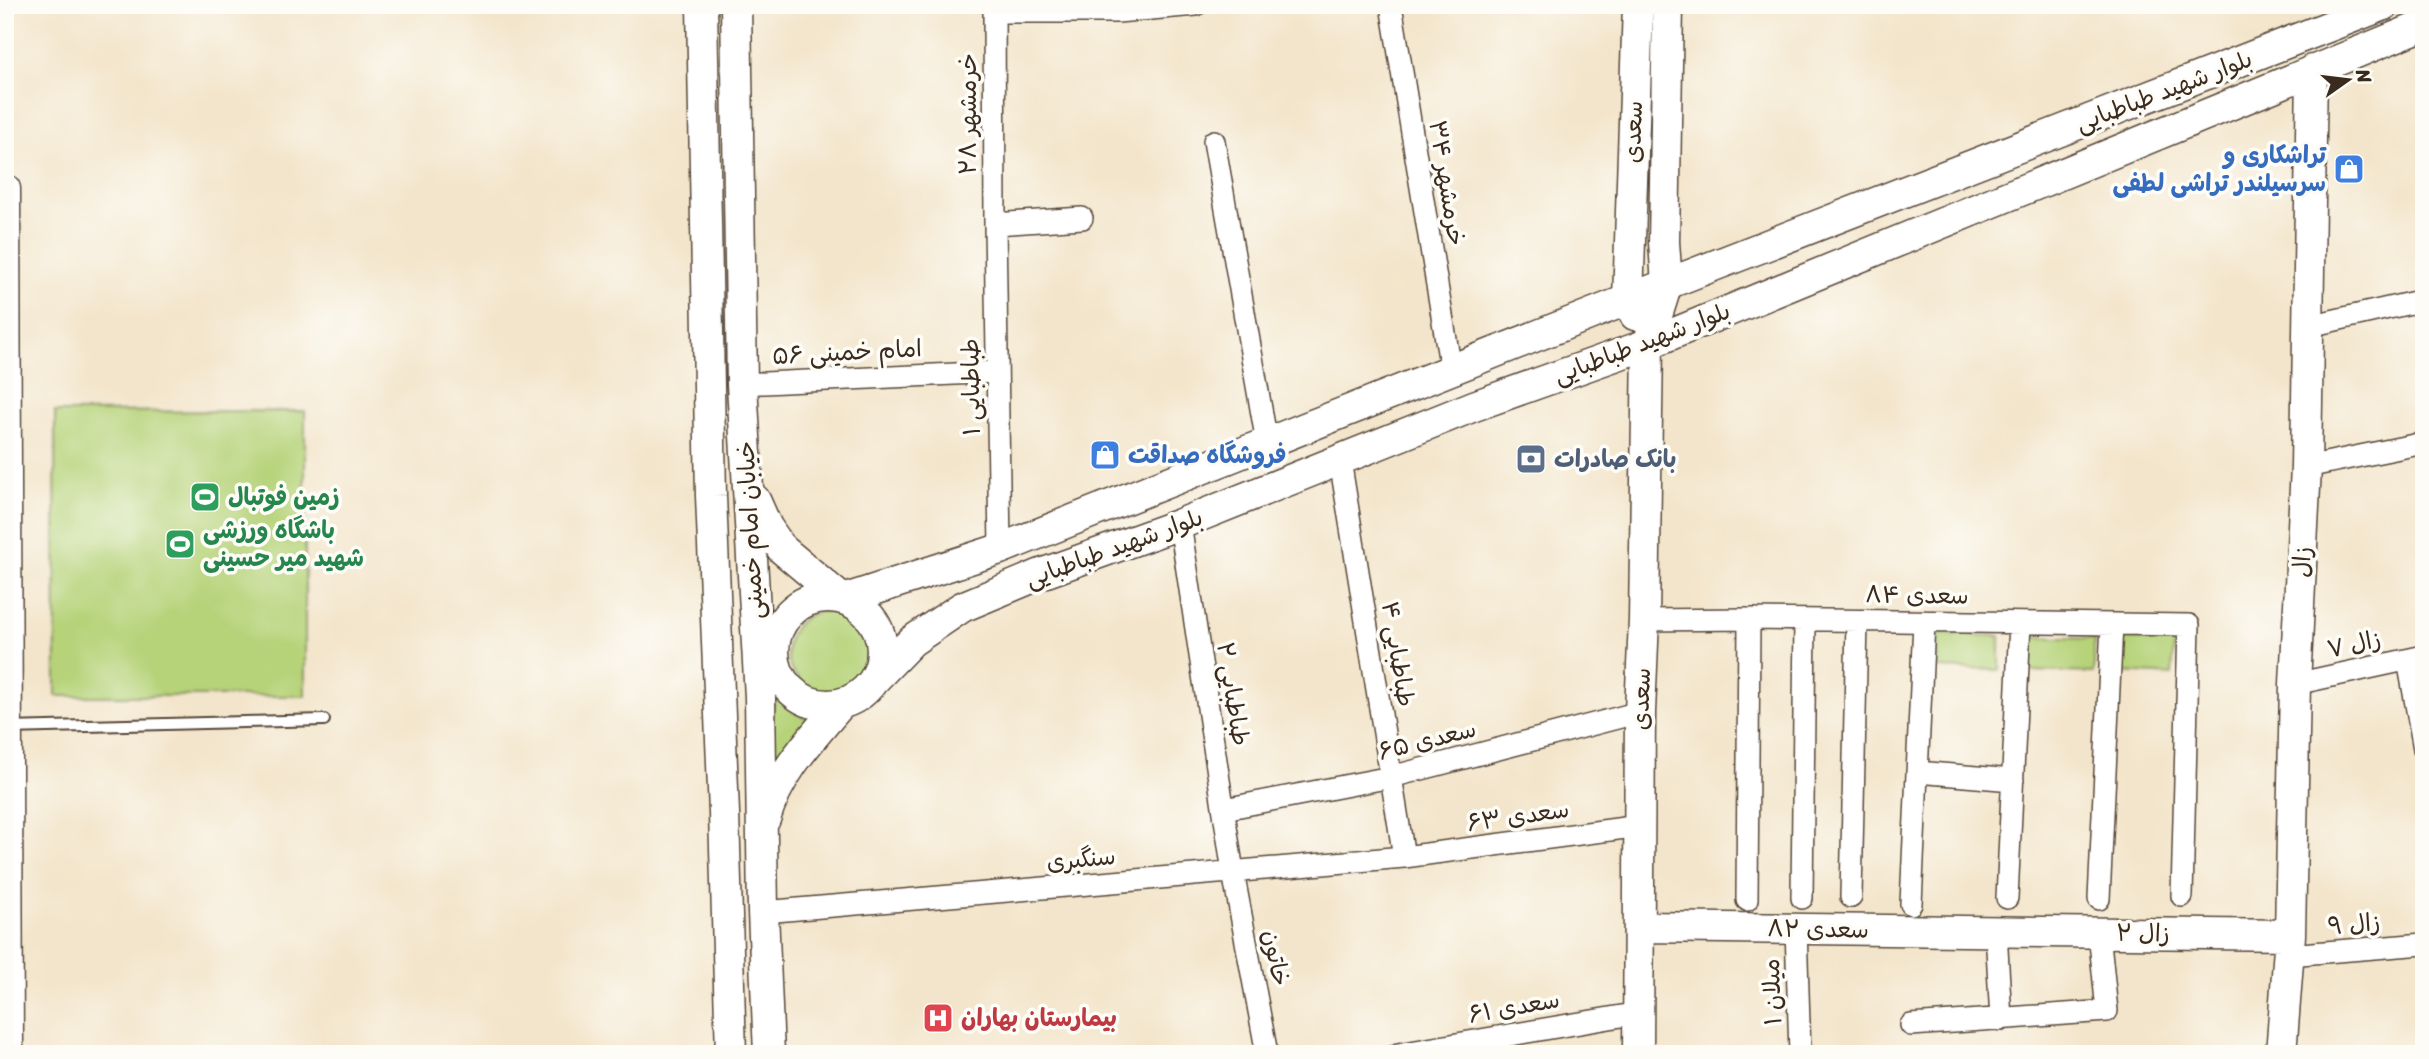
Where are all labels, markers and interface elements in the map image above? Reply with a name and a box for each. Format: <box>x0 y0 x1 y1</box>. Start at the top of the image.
street label: بلوار شهید طباطبایی <box>2069 38 2259 144</box>
north arrow <box>2314 46 2384 116</box>
street label: خرمشهر ۲۸ <box>947 53 989 175</box>
text: N <box>2346 65 2382 87</box>
street label: سعدی <box>1611 100 1655 164</box>
street label: خرمشهر ۳۴ <box>1416 117 1478 249</box>
place label: تراشکاری و سرسیلندر تراشی لطفی <box>2112 134 2327 204</box>
shop icon: تراشکاری و سرسیلندر تراشی لطفی <box>2332 152 2366 186</box>
street label: بلوار شهید طباطبایی <box>1547 290 1737 396</box>
street label: امام خمینی ۵۶ <box>771 327 923 377</box>
street label: طباطبایی ۱ <box>949 338 993 436</box>
place label: فروشگاه صداقت <box>1128 434 1286 476</box>
shop icon: فروشگاه صداقت <box>1088 438 1122 472</box>
place label: بانک صادرات <box>1554 438 1676 480</box>
street label: خیابان امام خمینی <box>724 440 776 620</box>
bank icon: بانک صادرات <box>1514 442 1548 476</box>
place label: زمین فوتبال <box>228 476 340 518</box>
sports icon: زمین فوتبال <box>188 480 222 514</box>
street label: بلوار شهید طباطبایی <box>1019 496 1209 600</box>
place label: باشگاه ورزشی شهید میر حسینی <box>203 509 364 579</box>
sports icon: باشگاه ورزشی شهید میر حسینی <box>163 527 197 561</box>
street label: زال <box>2280 545 2324 579</box>
street label: سعدی ۸۴ <box>1865 573 1969 617</box>
street label: طباطبایی ۴ <box>1369 598 1427 710</box>
street label: زال ۷ <box>2323 618 2385 670</box>
street label: طباطبایی ۲ <box>1204 639 1262 749</box>
street label: سعدی <box>1619 667 1663 731</box>
street label: سعدی ۶۵ <box>1373 708 1481 772</box>
street label: سعدی ۶۳ <box>1464 788 1572 844</box>
street label: سنگبری <box>1045 835 1117 883</box>
street label: زال ۹ <box>2326 901 2382 947</box>
street label: سعدی ۸۲ <box>1767 907 1869 951</box>
street label: زال ۲ <box>2116 912 2170 954</box>
street label: خاتون <box>1250 926 1302 990</box>
street label: میلان ۱ <box>1750 958 1794 1026</box>
street label: سعدی ۶۱ <box>1465 978 1563 1036</box>
place label: بیمارستان بهاران <box>961 997 1117 1039</box>
hospital icon: بیمارستان بهاران <box>921 1001 955 1035</box>

